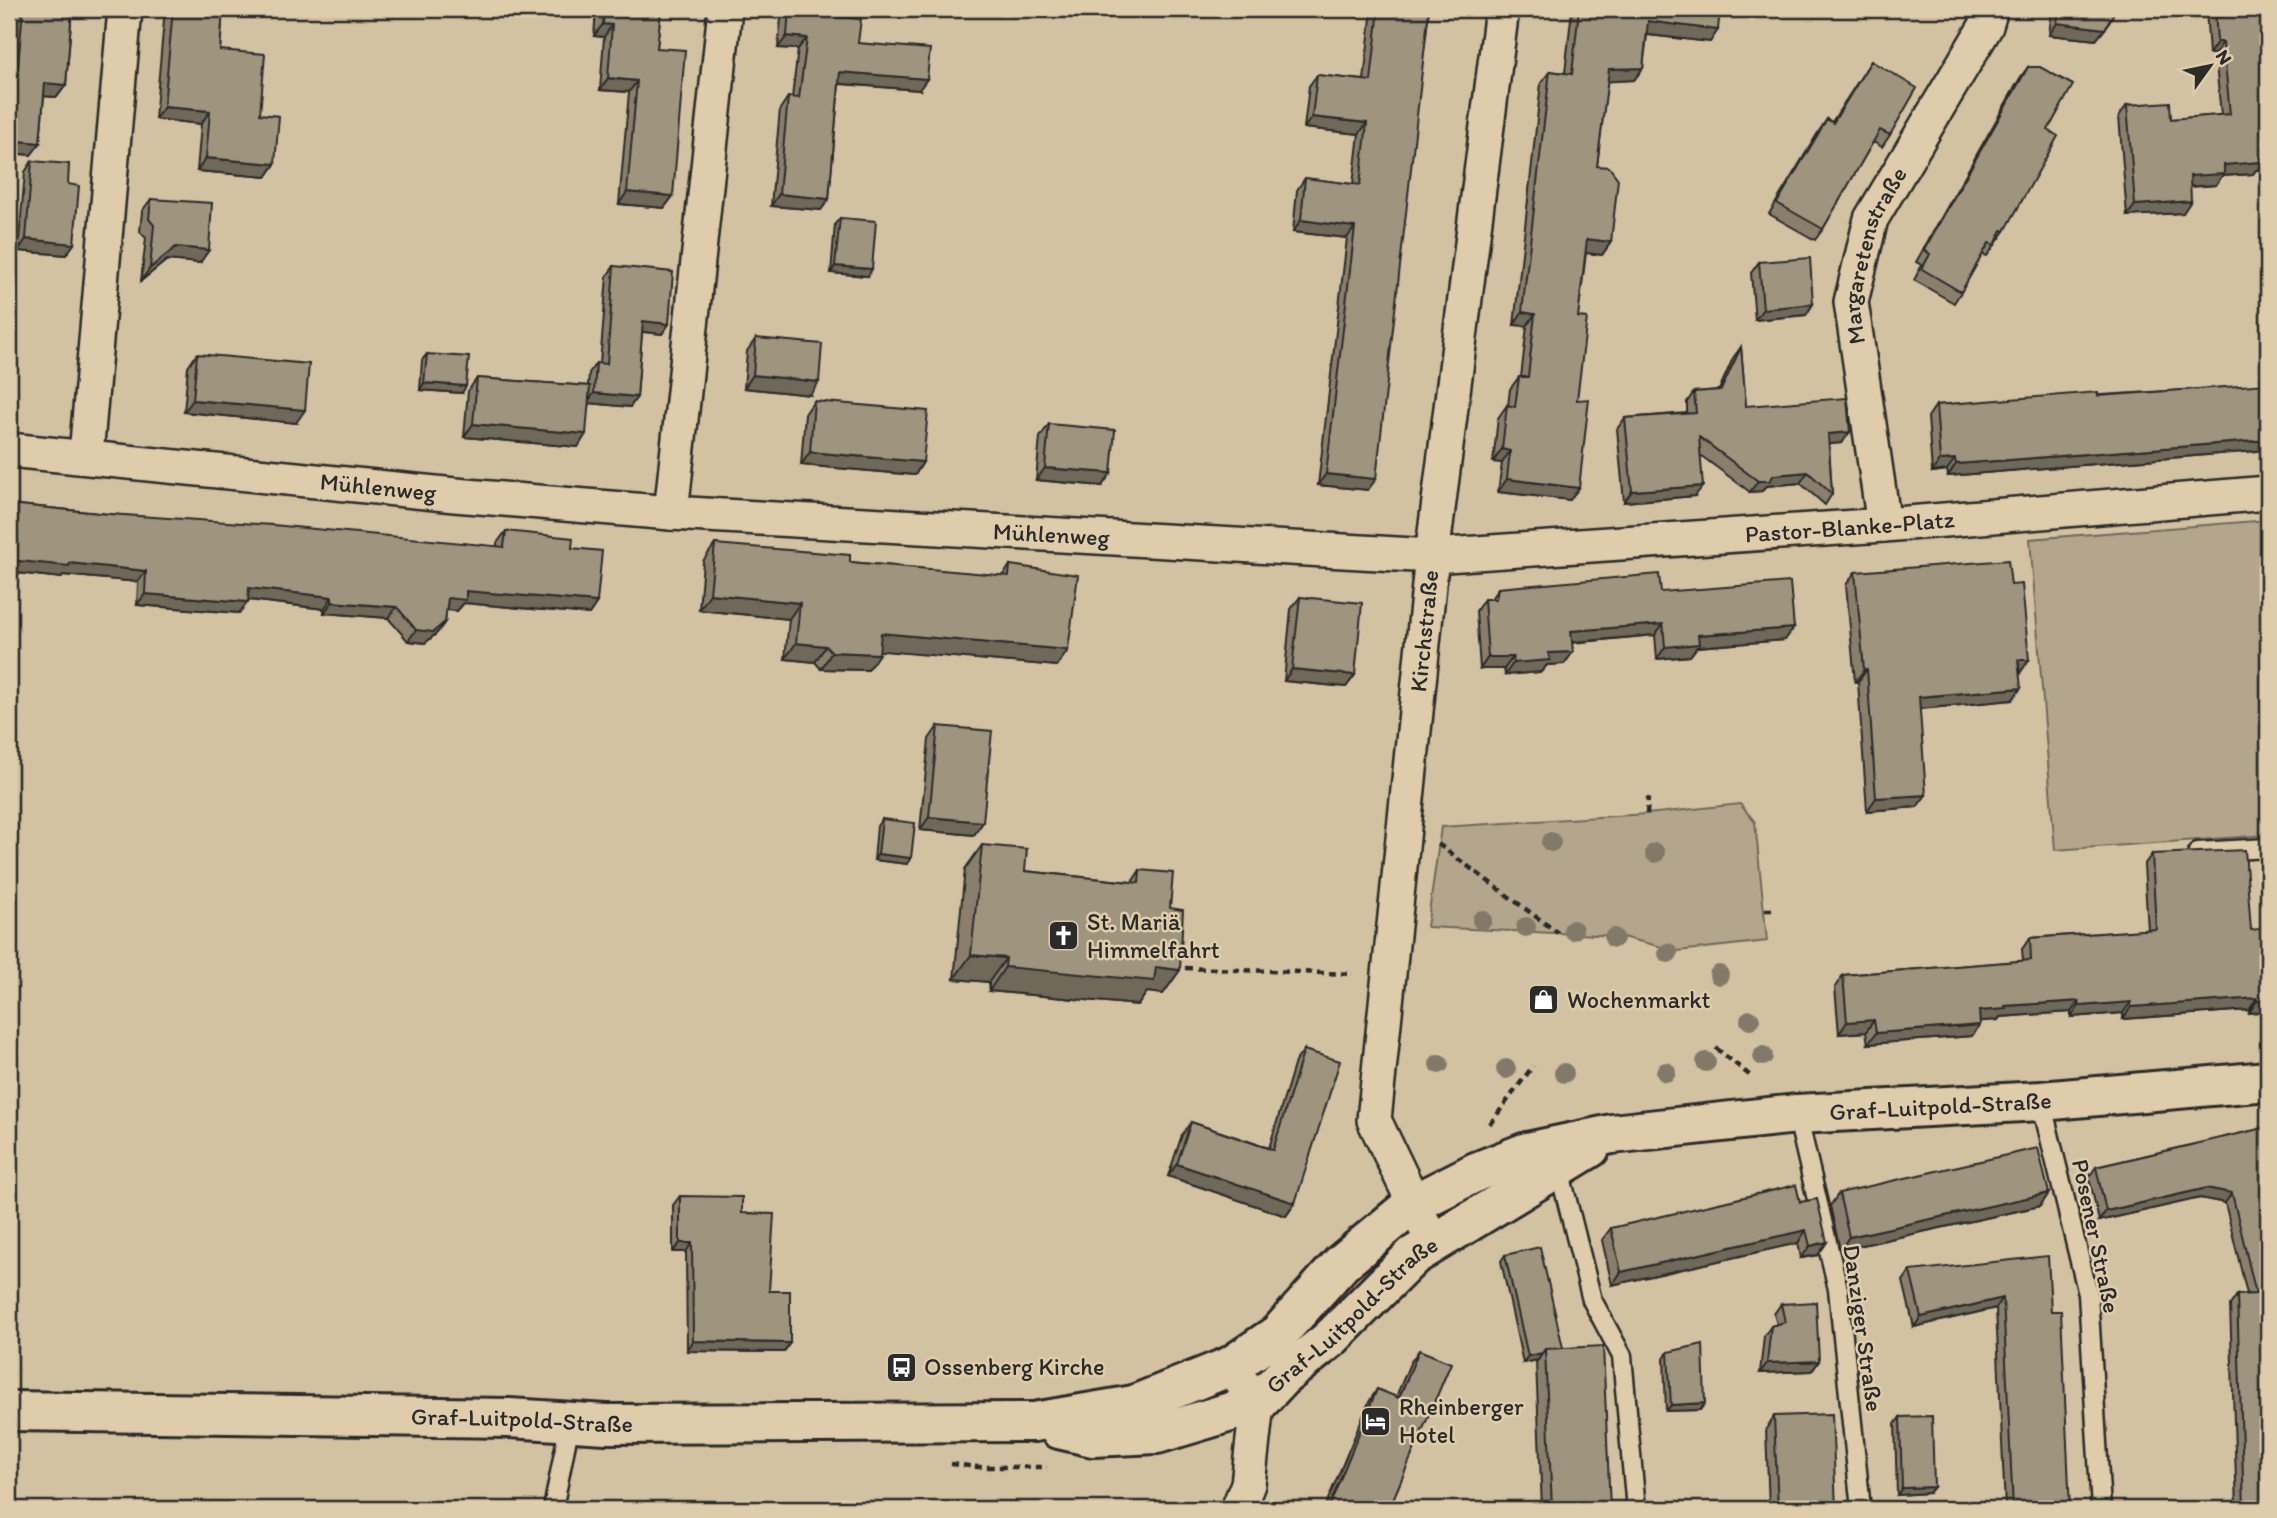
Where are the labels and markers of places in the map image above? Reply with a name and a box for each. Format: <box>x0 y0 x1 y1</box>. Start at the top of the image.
place label: St. Mariä Himmelfahrt <box>1087 907 1220 964</box>
church icon: St. Mariä Himmelfahrt <box>1047 919 1081 953</box>
shop icon: Wochenmarkt <box>1527 983 1561 1017</box>
place label: Wochenmarkt <box>1567 985 1711 1014</box>
bus stop icon: Ossenberg Kirche <box>884 1350 918 1384</box>
place label: Ossenberg Kirche <box>924 1352 1105 1381</box>
place label: Rheinberger Hotel <box>1399 1392 1524 1449</box>
hotel icon: Rheinberger Hotel <box>1359 1404 1393 1438</box>

